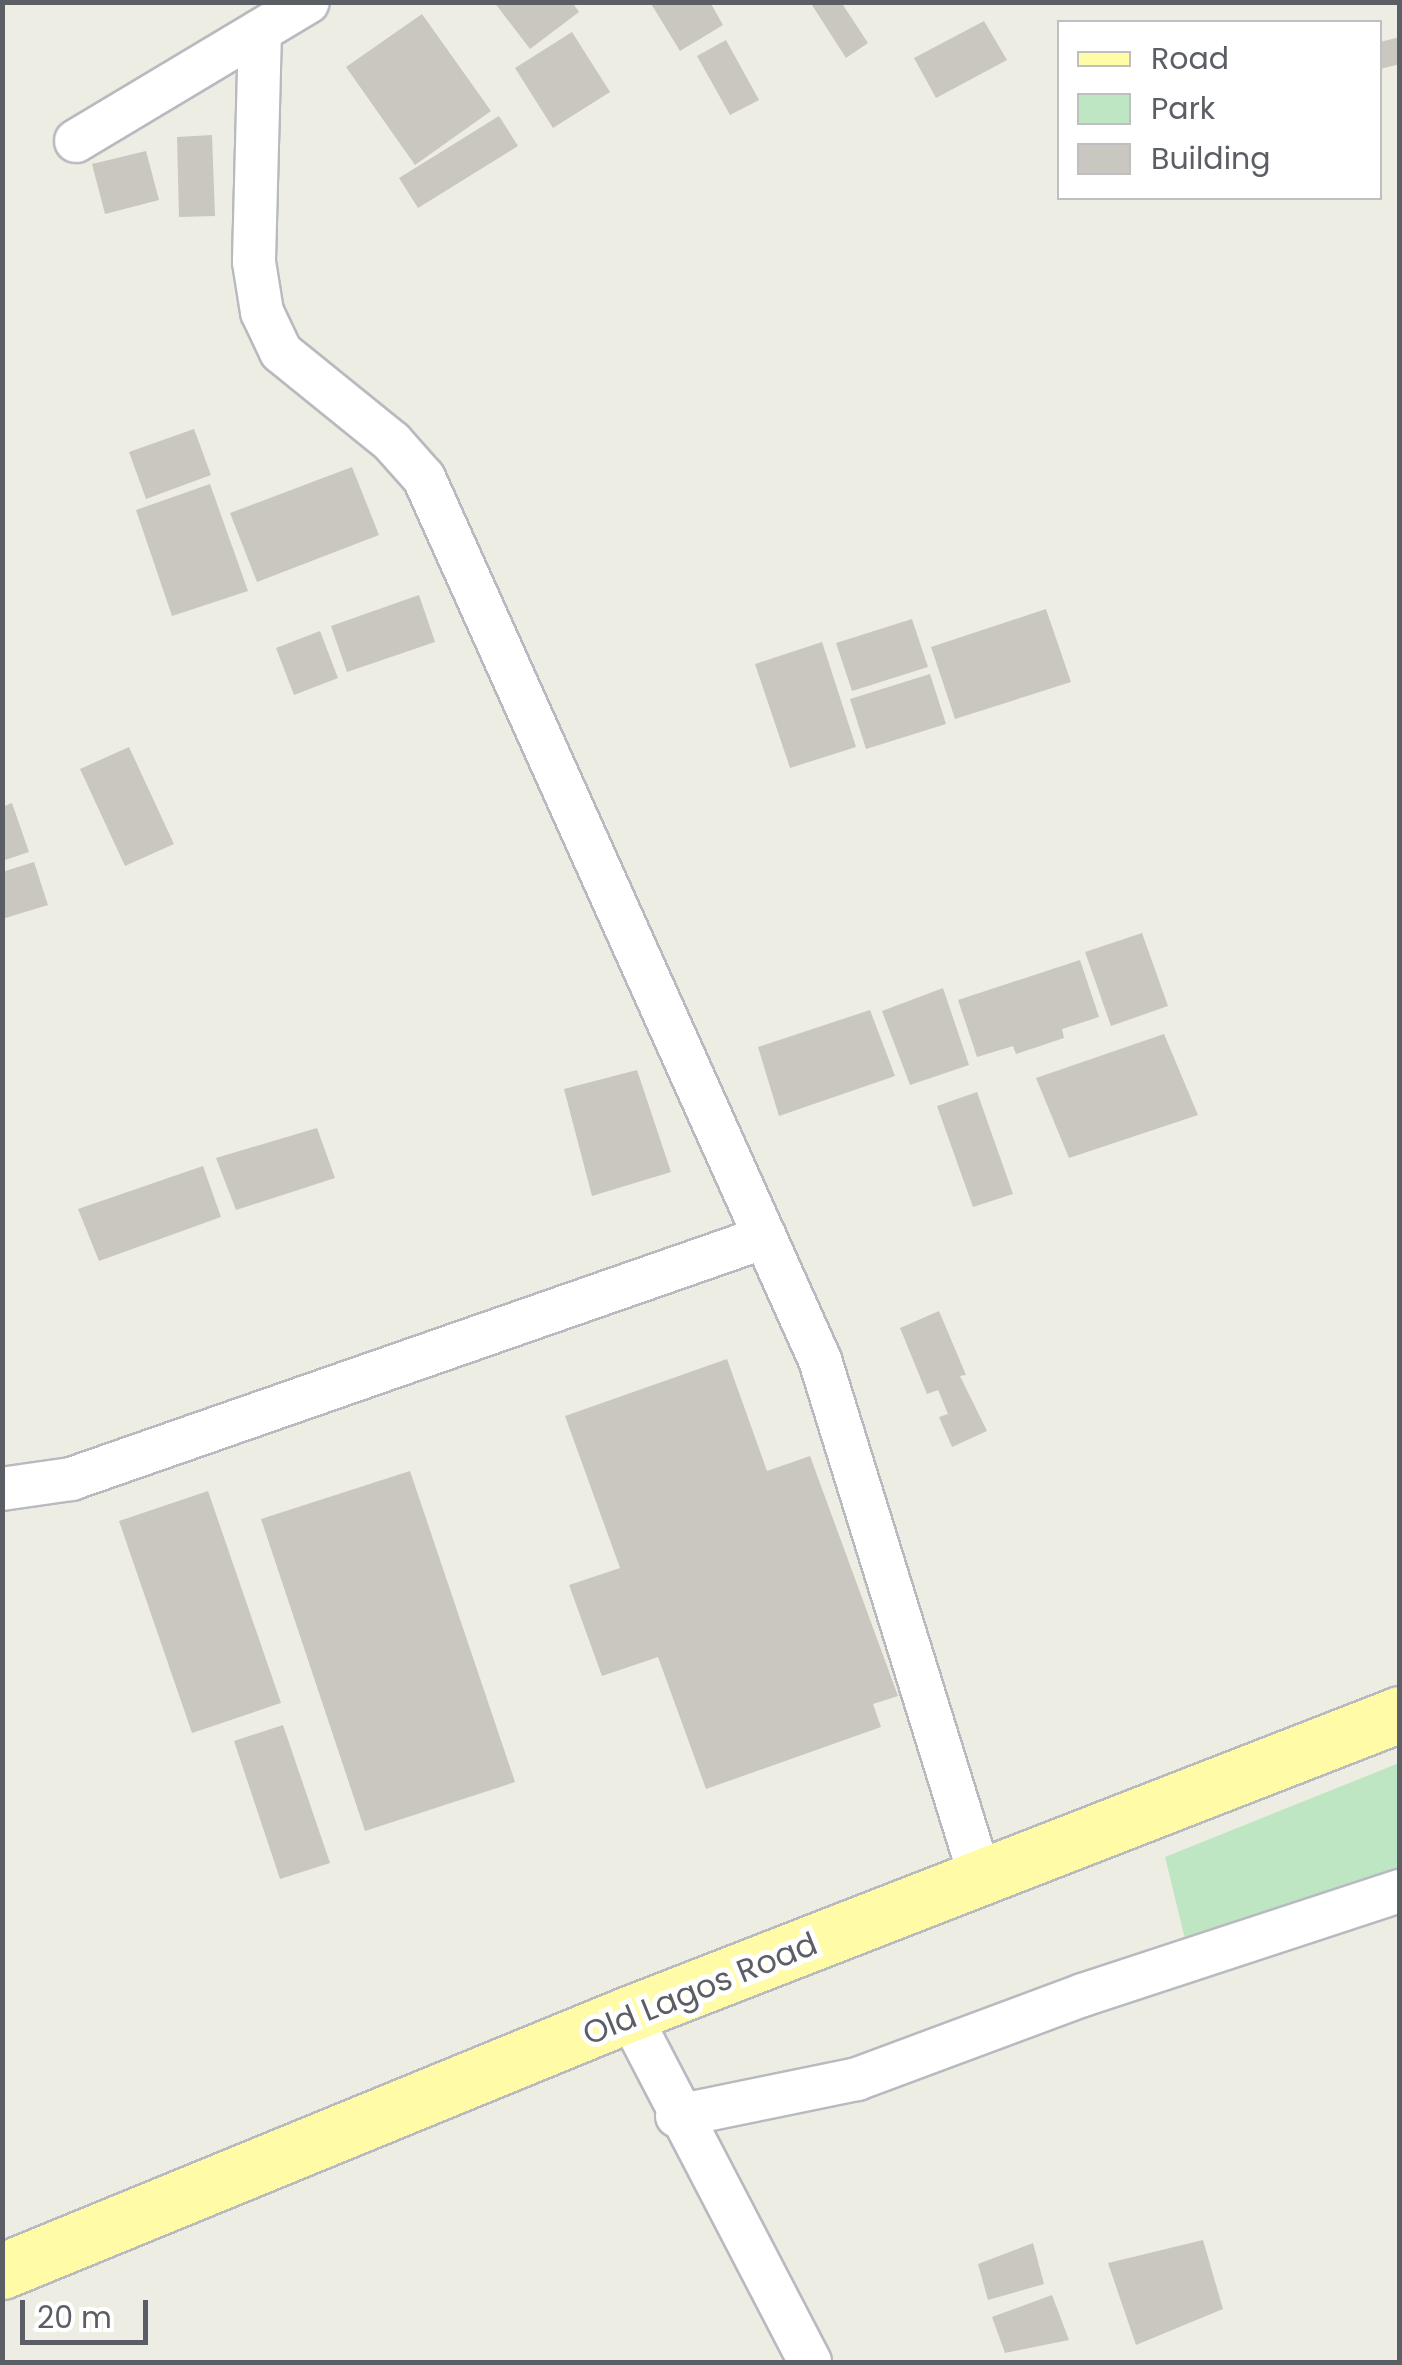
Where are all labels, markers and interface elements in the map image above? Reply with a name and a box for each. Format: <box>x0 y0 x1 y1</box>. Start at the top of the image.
legend <box>1057 20 1382 200</box>
text: Road <box>1151 37 1229 80</box>
text: Park <box>1151 87 1215 130</box>
text: Building <box>1151 137 1271 180</box>
street label: Old Lagos Road <box>577 1925 823 2053</box>
scale bar <box>25 2280 152 2342</box>
text: 20 m <box>37 2296 112 2339</box>

